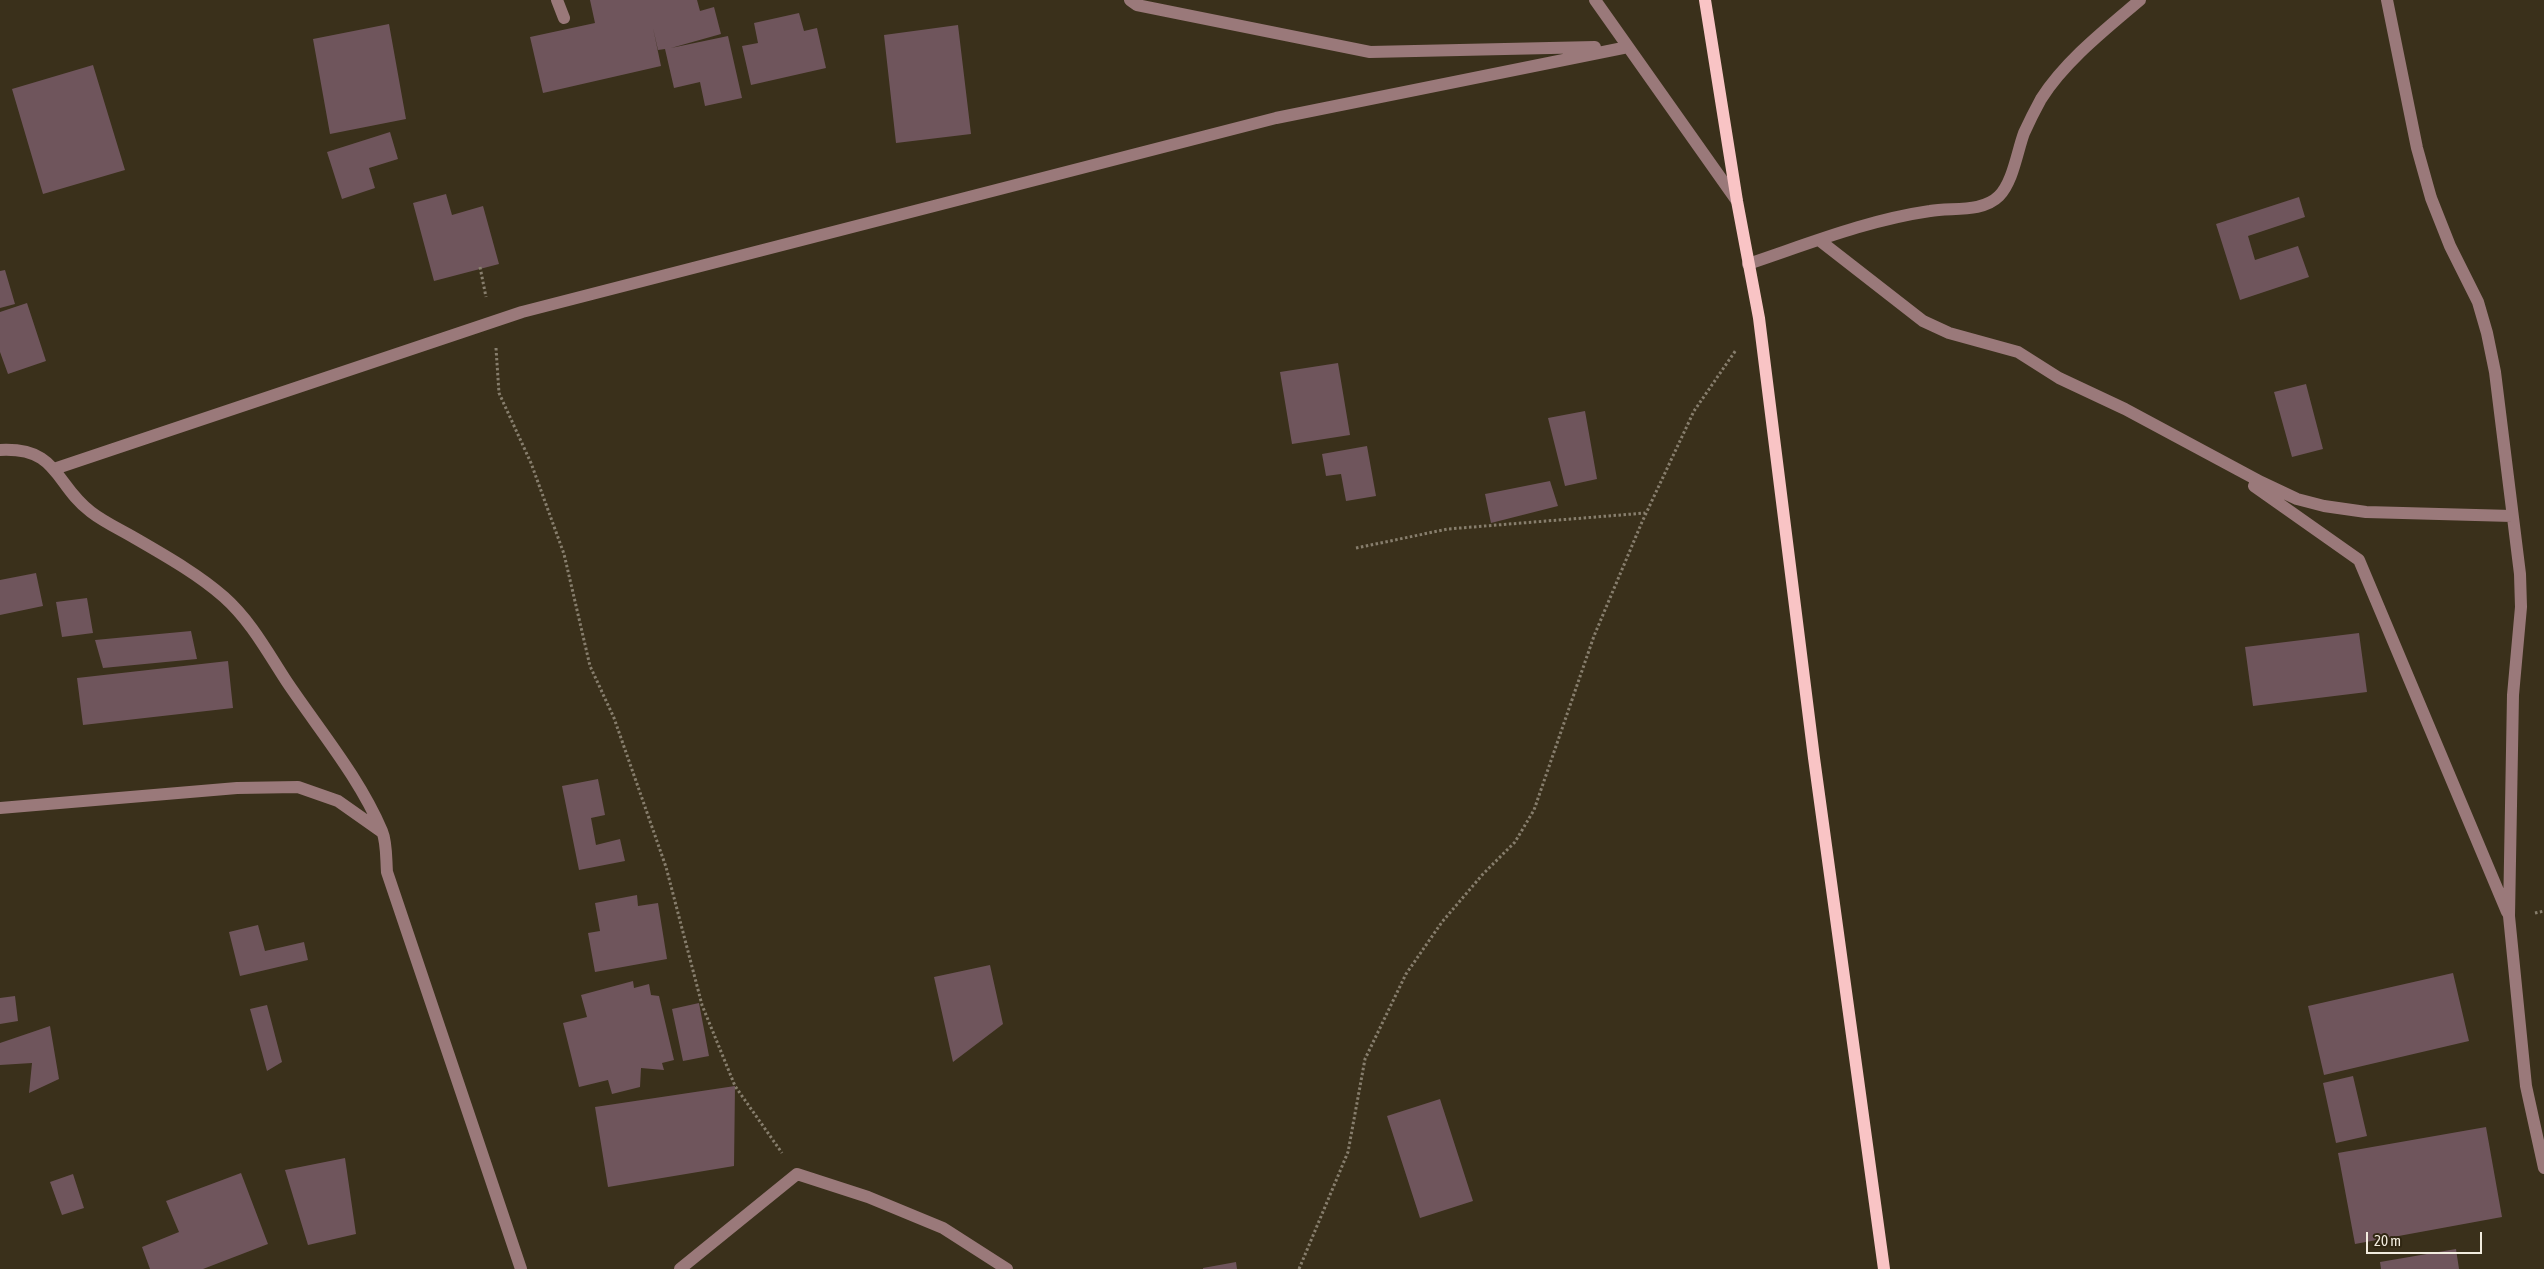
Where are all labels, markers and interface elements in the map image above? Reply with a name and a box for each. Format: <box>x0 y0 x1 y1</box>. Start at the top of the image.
scale bar <box>2369 1222 2485 1254</box>
text: 20 m <box>2374 1232 2401 1249</box>

